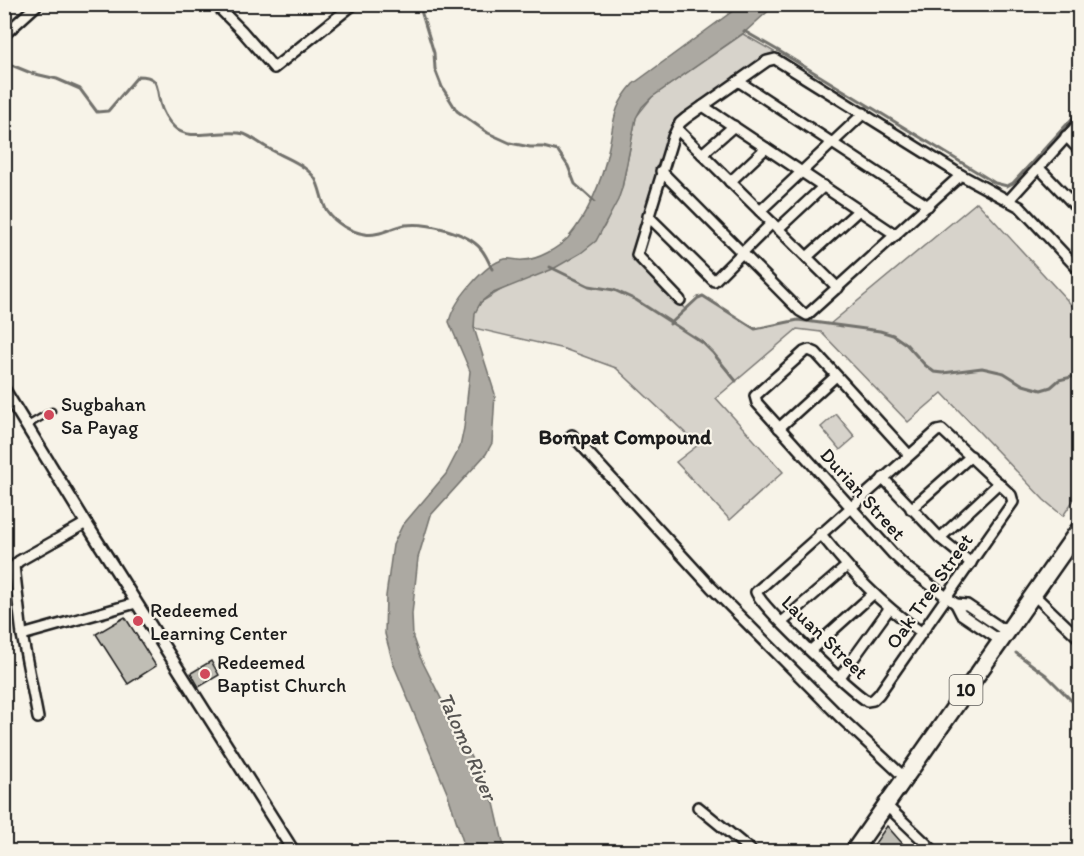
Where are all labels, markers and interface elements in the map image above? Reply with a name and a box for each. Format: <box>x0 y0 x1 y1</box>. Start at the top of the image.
place label: Sugbahan Sa Payag <box>61 392 146 439</box>
marker: Sugbahan Sa Payag <box>42 408 56 422</box>
district label: Bompat Compound <box>538 424 712 450</box>
street label: Durian Street <box>815 443 911 546</box>
street label: Oak Tree Street <box>880 528 978 653</box>
street label: Lauan Street <box>777 590 873 684</box>
place label: Redeemed Learning Center <box>150 598 287 645</box>
marker: Redeemed Learning Center <box>131 614 145 628</box>
place label: Redeemed Baptist Church <box>217 650 346 697</box>
marker: Redeemed Baptist Church <box>198 667 212 681</box>
road number: 10 <box>950 675 982 705</box>
water label: Talomo River <box>433 688 504 806</box>

